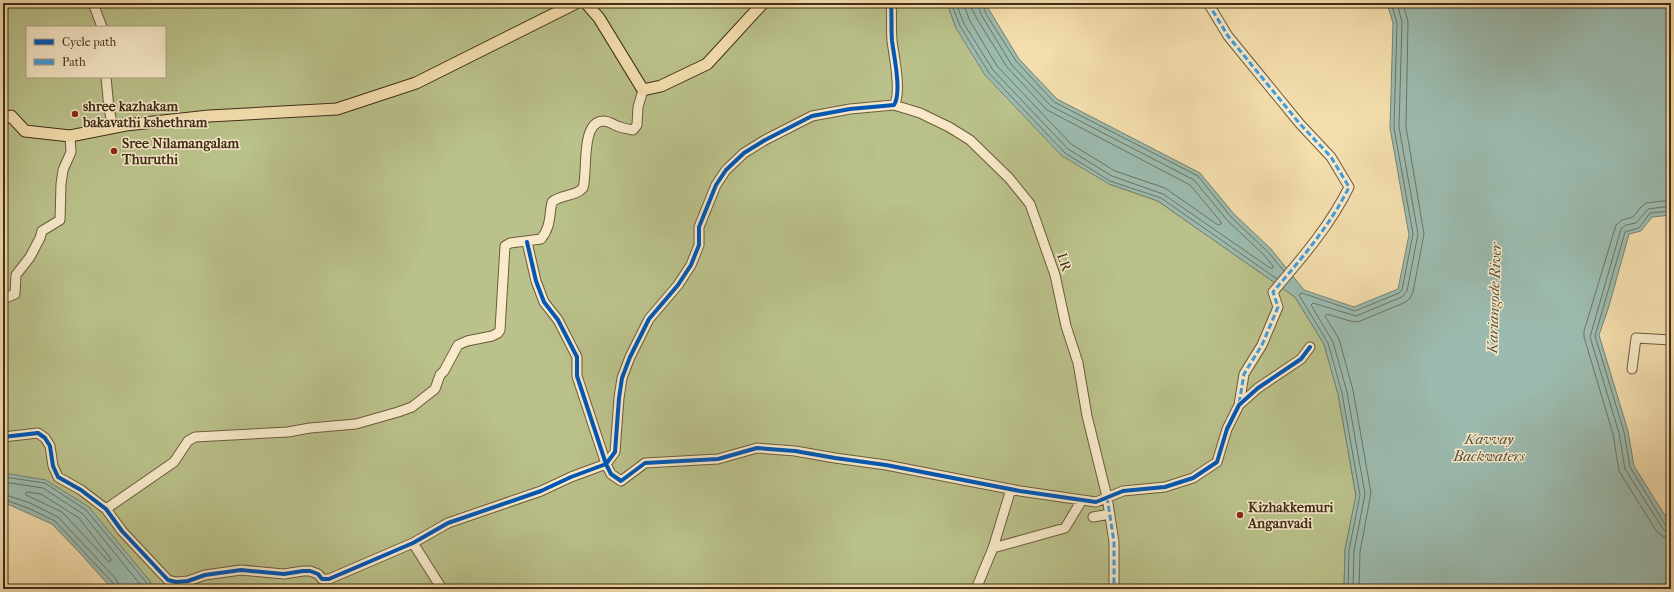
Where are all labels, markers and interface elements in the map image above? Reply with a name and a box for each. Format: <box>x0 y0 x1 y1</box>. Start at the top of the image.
legend <box>26 26 166 78</box>
text: Cycle path <box>62 35 117 49</box>
text: Path <box>62 55 86 69</box>
place label: shree kazhakam bakavathi kshethram <box>82 98 208 131</box>
marker: shree kazhakam bakavathi kshethram <box>70 109 80 119</box>
place label: Sree Nilamangalam Thuruthi <box>121 135 239 168</box>
marker: Sree Nilamangalam Thuruthi <box>109 146 119 156</box>
water label: Kariangode River <box>1483 241 1505 355</box>
street label: LR <box>1053 250 1075 274</box>
water label: Kavvay Backwaters <box>1452 430 1525 465</box>
place label: Kizhakkemuri Anganvadi <box>1247 499 1334 532</box>
marker: Kizhakkemuri Anganvadi <box>1235 510 1245 520</box>

